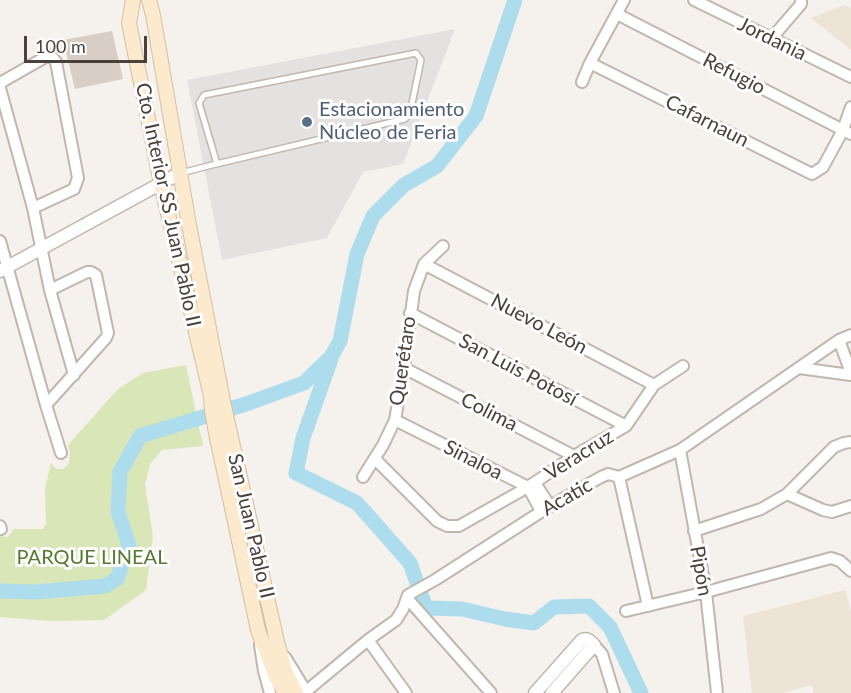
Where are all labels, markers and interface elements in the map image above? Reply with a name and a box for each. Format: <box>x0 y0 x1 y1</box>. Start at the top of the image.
street label: Jordania <box>734 12 810 66</box>
scale bar <box>27 24 150 62</box>
text: 100 m <box>35 35 86 57</box>
street label: Refugio <box>699 48 769 100</box>
street label: Cto. Interior SS Juan Pablo II <box>130 81 206 329</box>
street label: Cafarnaun <box>661 90 753 152</box>
place label: Estacionamiento Núcleo de Feria <box>319 98 464 145</box>
marker: Estacionamiento Núcleo de Feria <box>300 115 314 129</box>
street label: Nuevo León <box>487 289 591 359</box>
street label: Querétaro <box>385 315 421 407</box>
street label: San Luis Potosí <box>455 329 581 411</box>
street label: Colima <box>457 388 521 436</box>
street label: Veracruz <box>540 425 618 485</box>
street label: Sinaloa <box>440 435 506 485</box>
street label: San Juan Pablo II <box>223 451 279 601</box>
street label: Acatic <box>537 473 597 521</box>
street label: Pipón <box>685 544 717 598</box>
park label: PARQUE LINEAL <box>17 546 167 570</box>

